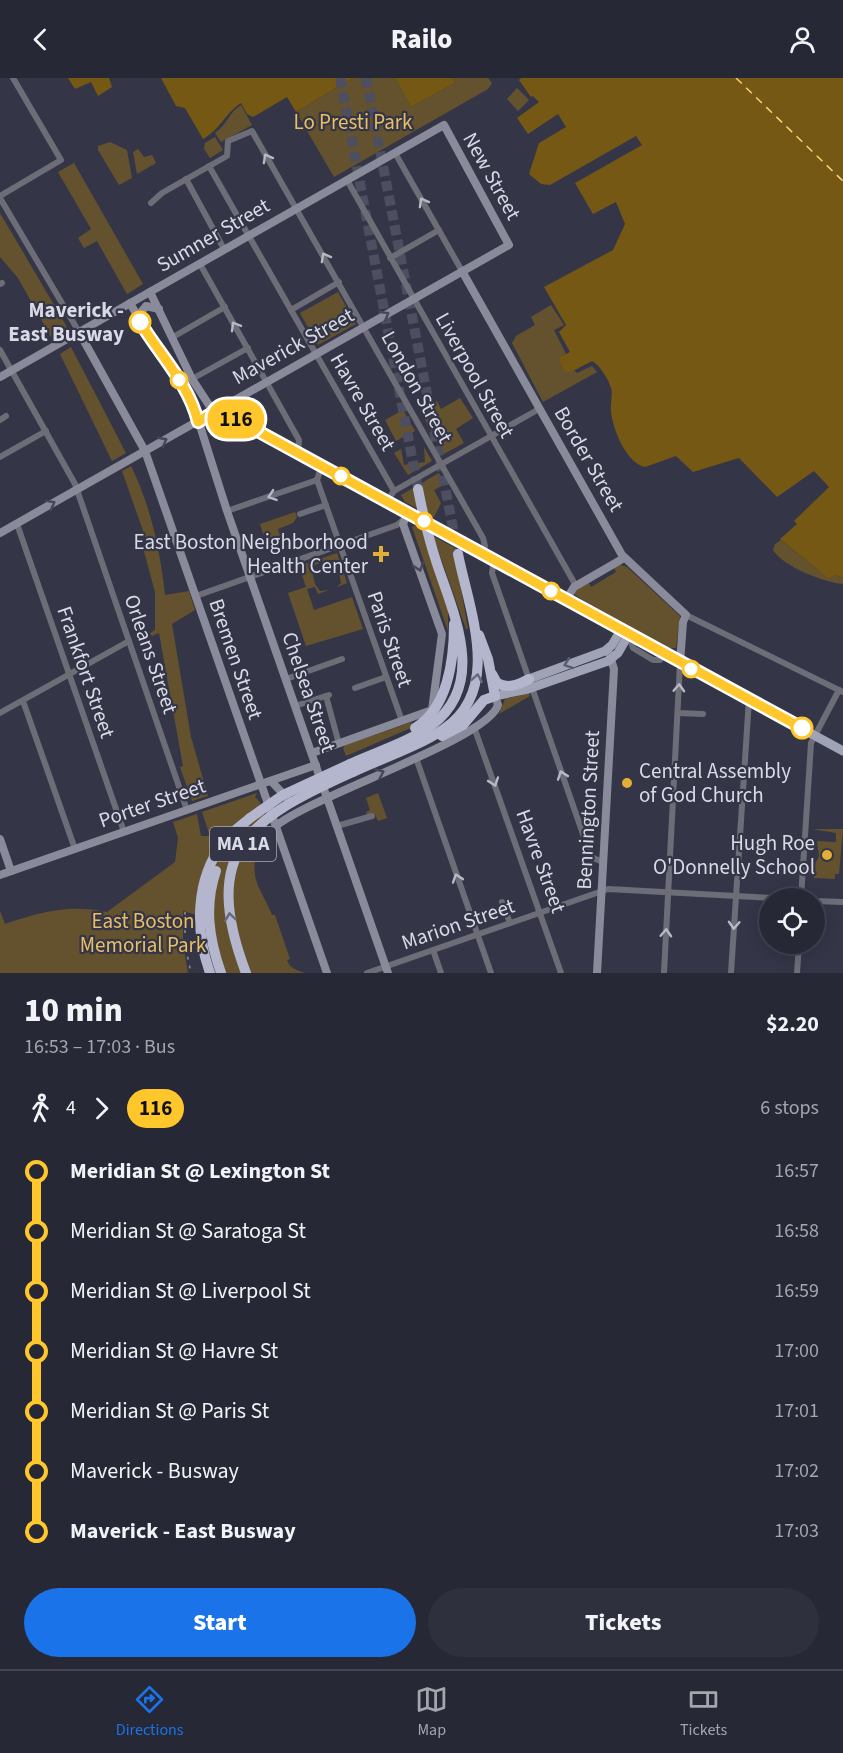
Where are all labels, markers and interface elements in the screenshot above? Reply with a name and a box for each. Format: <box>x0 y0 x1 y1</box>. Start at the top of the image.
text: Railo <box>391 20 452 59</box>
icon: back <box>24 23 57 56</box>
icon: person <box>786 23 819 56</box>
park label: Lo Presti Park <box>293 107 413 137</box>
street label: New Street <box>456 127 528 225</box>
one-way arrow <box>263 154 275 164</box>
street label: Sumner Street <box>151 190 275 280</box>
one-way arrow <box>419 198 430 208</box>
one-way arrow <box>321 253 332 263</box>
place label: Maverick - East Busway <box>8 295 124 349</box>
street label: Maverick Street <box>227 300 359 392</box>
street label: Liverpool Street <box>428 307 522 443</box>
marker: Maverick - East Busway <box>129 311 151 333</box>
one-way arrow <box>378 311 389 322</box>
one-way arrow <box>231 322 243 332</box>
street label: London Street <box>374 325 460 449</box>
street label: Havre Street <box>323 348 403 456</box>
unlabelled marker <box>170 371 188 389</box>
line badge: 116 <box>202 400 270 438</box>
street label: Border Street <box>547 401 631 517</box>
text: 116 <box>219 404 253 434</box>
one-way arrow <box>157 437 168 448</box>
unlabelled marker <box>332 467 350 485</box>
one-way arrow <box>267 488 278 501</box>
one-way arrow <box>45 500 55 511</box>
unlabelled marker <box>415 512 433 530</box>
place label: East Boston Neighborhood Health Center <box>133 527 369 581</box>
marker: East Boston Neighborhood Health Center <box>372 545 390 563</box>
one-way arrow <box>411 561 424 572</box>
unlabelled marker <box>542 582 560 600</box>
street label: Paris Street <box>360 587 420 691</box>
street label: Orleans Street <box>117 590 185 718</box>
street label: Bremen Street <box>201 595 271 723</box>
street label: Frankfort Street <box>49 602 123 742</box>
street label: Chelsea Street <box>274 628 344 756</box>
one-way arrow <box>563 657 574 670</box>
unlabelled marker <box>682 660 700 678</box>
one-way arrow <box>470 673 483 683</box>
one-way arrow <box>673 683 686 692</box>
unlabelled marker <box>791 717 813 739</box>
street label: Bennington Street <box>569 730 607 890</box>
place label: Central Assembly of God Church <box>639 756 791 810</box>
one-way arrow <box>374 768 385 780</box>
street label: Porter Street <box>94 771 210 835</box>
one-way arrow <box>556 771 569 781</box>
one-way arrow <box>487 776 500 787</box>
marker: Central Assembly of God Church <box>620 776 634 790</box>
street label: Havre Street <box>508 805 574 917</box>
road number: MA 1A <box>210 827 276 861</box>
place label: Hugh Roe O'Donnelly School <box>653 828 815 882</box>
marker: Hugh Roe O'Donnelly School <box>820 848 834 862</box>
one-way arrow <box>452 873 465 884</box>
map controls <box>759 888 825 954</box>
button: locate <box>759 888 825 954</box>
street label: Marion Street <box>397 891 519 957</box>
park label: East Boston Memorial Park <box>80 906 207 960</box>
one-way arrow <box>224 912 236 922</box>
one-way arrow <box>727 921 740 930</box>
one-way arrow <box>659 928 672 937</box>
text: 10 min <box>24 987 123 1034</box>
text: $2.20 <box>766 1008 819 1040</box>
text: 16:53 – 17:03 · Bus <box>24 1033 175 1061</box>
icon: walk <box>24 1092 57 1125</box>
icon: forward <box>85 1092 118 1125</box>
text: 116 <box>139 1093 172 1123</box>
text: 4 <box>66 1094 76 1122</box>
text: 6 stops <box>760 1094 819 1122</box>
text: Meridian St @ Lexington St <box>70 1155 330 1187</box>
text: 16:57 <box>774 1157 819 1185</box>
text: Meridian St @ Saratoga St <box>70 1215 306 1247</box>
text: 16:58 <box>774 1217 819 1245</box>
text: Meridian St @ Liverpool St <box>70 1275 311 1307</box>
text: 16:59 <box>774 1277 819 1305</box>
text: Meridian St @ Havre St <box>70 1335 278 1367</box>
text: 17:00 <box>774 1337 819 1365</box>
text: Meridian St @ Paris St <box>70 1395 269 1427</box>
text: 17:01 <box>774 1397 819 1425</box>
text: Maverick - Busway <box>70 1455 239 1487</box>
text: 17:02 <box>774 1457 819 1485</box>
text: Maverick - East Busway <box>70 1515 296 1547</box>
text: 17:03 <box>774 1517 819 1545</box>
button: Start <box>24 1588 416 1657</box>
button: Tickets <box>428 1588 819 1657</box>
tab: Directions <box>116 1683 184 1741</box>
tab: Map <box>415 1683 448 1741</box>
tab: Tickets <box>680 1683 727 1741</box>

